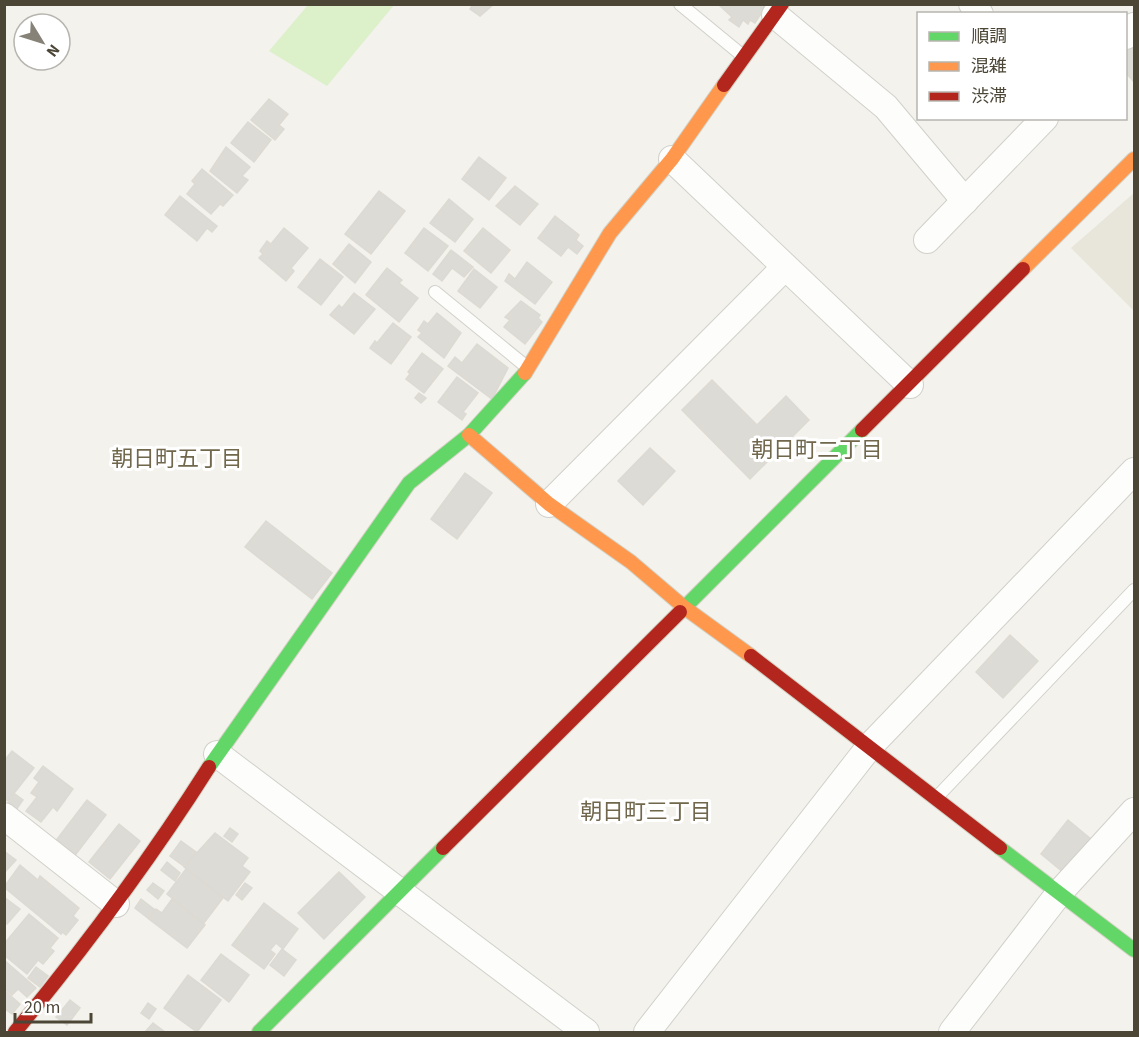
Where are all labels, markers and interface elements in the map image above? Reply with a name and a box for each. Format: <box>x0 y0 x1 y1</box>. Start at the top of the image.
north arrow <box>12 12 72 72</box>
legend <box>917 12 1127 120</box>
text: 順調 <box>971 24 1007 49</box>
text: N <box>41 40 65 62</box>
text: 混雑 <box>971 54 1007 79</box>
text: 渋滞 <box>971 84 1007 109</box>
district label: 朝日町二丁目 <box>751 434 883 466</box>
district label: 朝日町五丁目 <box>111 443 243 475</box>
district label: 朝日町三丁目 <box>580 796 712 828</box>
scale bar <box>15 986 92 1024</box>
text: 20 m <box>24 995 60 1020</box>

